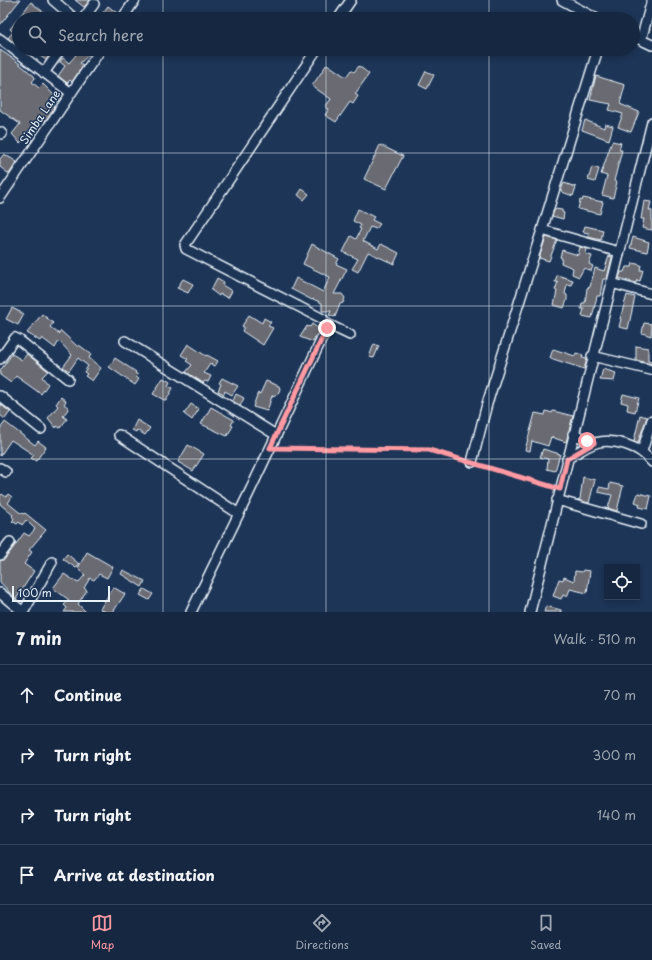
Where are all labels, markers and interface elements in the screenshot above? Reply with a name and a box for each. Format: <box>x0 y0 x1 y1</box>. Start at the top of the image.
search box <box>12 12 640 56</box>
icon: search <box>26 23 48 45</box>
text: Search here <box>58 23 144 46</box>
street label: Simba Lane <box>15 86 64 147</box>
route end <box>318 319 336 337</box>
route start <box>578 432 596 450</box>
map controls <box>604 564 640 600</box>
button: locate <box>604 564 640 600</box>
scale bar <box>12 584 110 603</box>
text: 100 m <box>18 584 52 601</box>
text: 7 min <box>16 625 62 651</box>
text: Walk · 510 m <box>553 629 636 648</box>
text: Continue <box>54 683 122 706</box>
icon: ahead <box>16 684 38 706</box>
text: 70 m <box>603 685 636 704</box>
text: Turn right <box>54 743 131 766</box>
icon: right <box>16 744 38 766</box>
text: 300 m <box>592 745 636 764</box>
text: Turn right <box>54 803 131 826</box>
icon: right <box>16 804 38 826</box>
text: 140 m <box>597 805 636 824</box>
text: Arrive at destination <box>54 863 215 886</box>
icon: arrive <box>16 864 38 886</box>
tab: Map <box>91 912 114 953</box>
tab: Directions <box>295 912 349 953</box>
tab: Saved <box>530 912 561 953</box>

